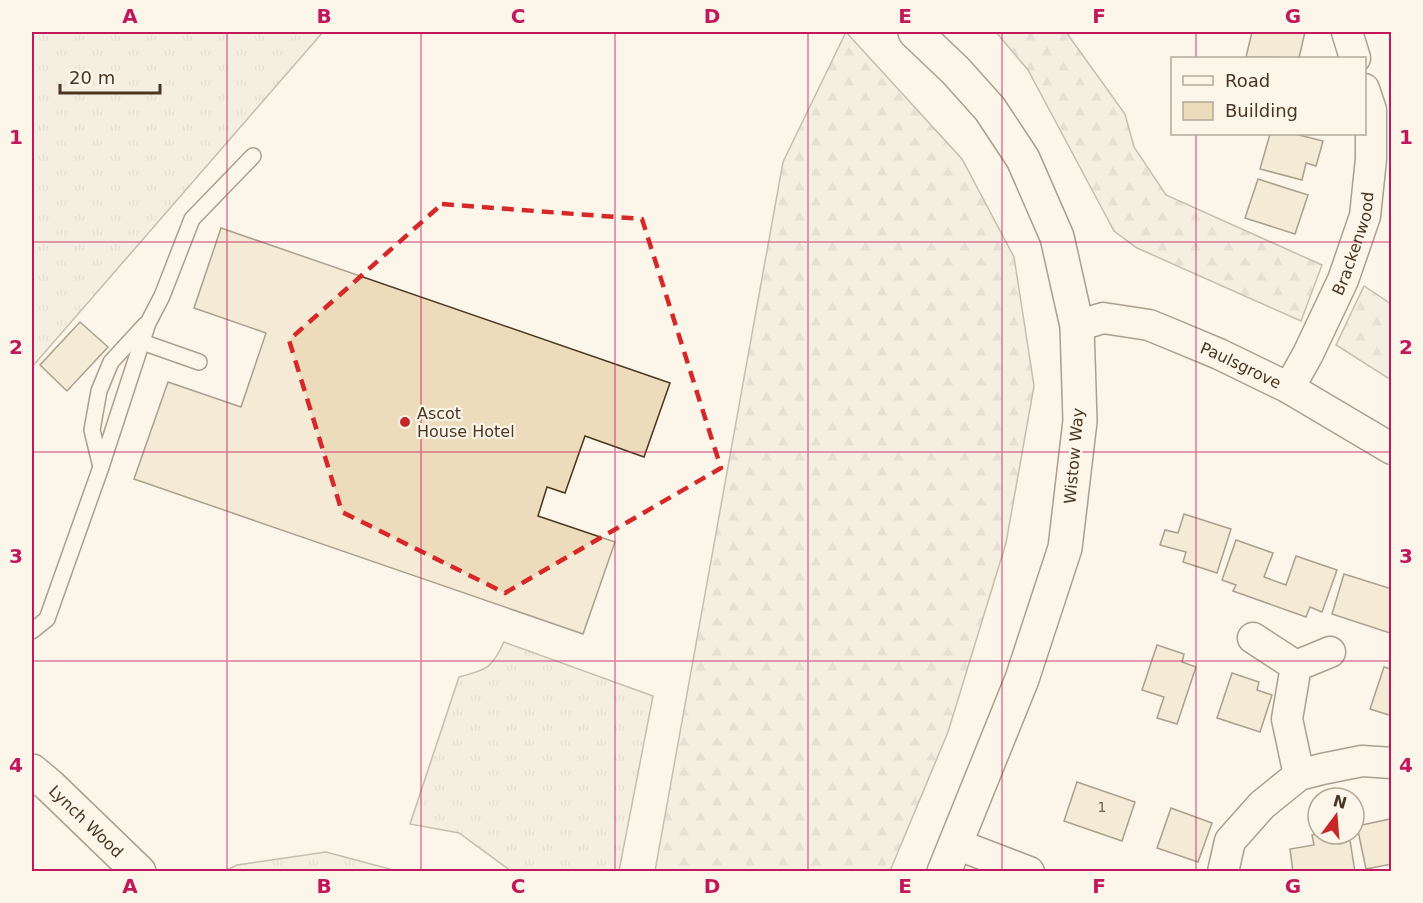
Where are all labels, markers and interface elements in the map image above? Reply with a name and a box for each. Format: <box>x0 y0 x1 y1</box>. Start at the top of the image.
text: A <box>122 4 138 28</box>
text: B <box>316 4 332 28</box>
text: C <box>511 4 525 28</box>
text: D <box>704 4 720 28</box>
text: E <box>898 4 912 28</box>
text: F <box>1092 4 1106 28</box>
text: G <box>1285 4 1301 28</box>
scale bar <box>60 57 160 95</box>
legend <box>1171 57 1366 135</box>
text: 20 m <box>69 67 115 88</box>
text: Road <box>1225 70 1270 91</box>
text: Building <box>1225 100 1298 121</box>
text: 1 <box>9 125 23 149</box>
text: 1 <box>1399 125 1413 149</box>
street label: Brackenwood <box>1328 191 1377 298</box>
text: 2 <box>9 335 23 359</box>
text: 2 <box>1399 335 1413 359</box>
street label: Paulsgrove <box>1198 338 1284 392</box>
place label: Ascot House Hotel <box>417 404 515 441</box>
street label: Wistow Way <box>1060 407 1088 505</box>
marker: Ascot House Hotel <box>398 415 412 429</box>
text: 3 <box>9 544 23 568</box>
text: 3 <box>1399 544 1413 568</box>
text: 4 <box>9 753 23 777</box>
text: 4 <box>1399 753 1413 777</box>
street label: Lynch Wood <box>45 781 127 861</box>
north arrow <box>1306 786 1366 846</box>
text: N <box>1331 791 1349 813</box>
house number: 1 <box>1098 799 1106 815</box>
text: A <box>122 874 138 898</box>
text: B <box>316 874 332 898</box>
text: C <box>511 874 525 898</box>
text: D <box>704 874 720 898</box>
text: E <box>898 874 912 898</box>
text: F <box>1092 874 1106 898</box>
text: G <box>1285 874 1301 898</box>

